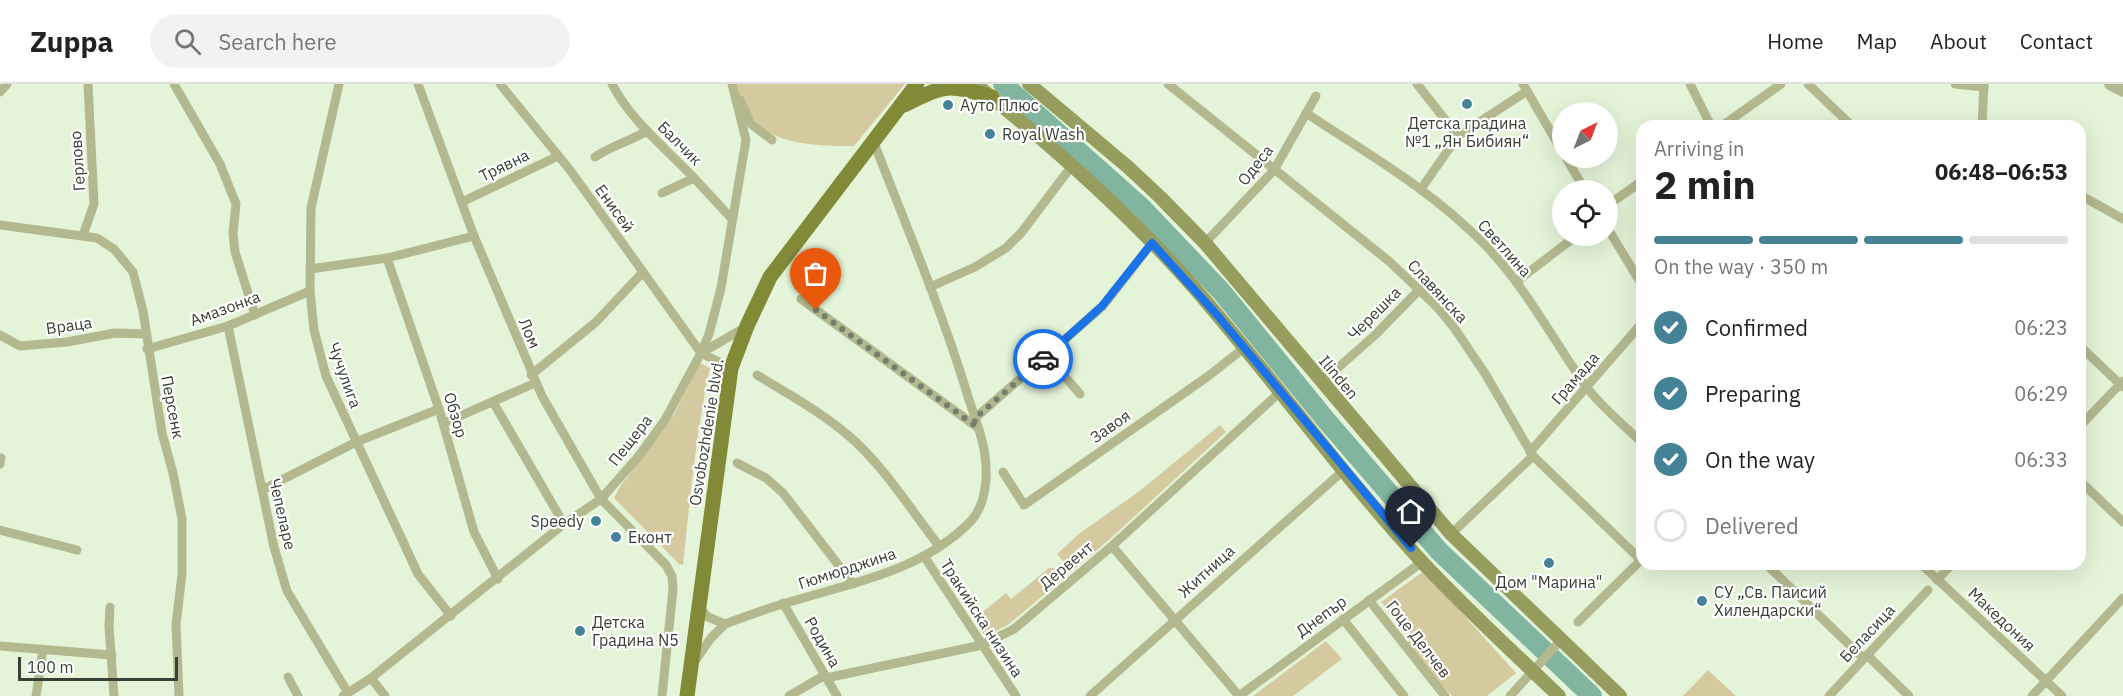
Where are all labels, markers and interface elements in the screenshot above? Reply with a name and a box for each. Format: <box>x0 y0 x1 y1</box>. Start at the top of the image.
search box <box>150 14 570 68</box>
text: Zuppa <box>30 23 114 60</box>
icon: search <box>171 25 204 58</box>
text: Search here <box>219 27 336 56</box>
text: Home <box>1767 27 1824 55</box>
text: Map <box>1857 27 1897 55</box>
text: About <box>1930 27 1987 55</box>
text: Contact <box>2020 27 2093 55</box>
place label: Ауто Плюс <box>960 95 1039 115</box>
marker: Детска градина №1 „Ян Бибиян“ <box>1460 97 1474 111</box>
marker: Ауто Плюс <box>941 98 955 112</box>
north arrow <box>1552 102 1618 168</box>
map controls <box>1552 102 1618 246</box>
place label: Детска градина №1 „Ян Бибиян“ <box>1405 113 1529 151</box>
street label: Балчик <box>654 117 707 170</box>
place label: Royal Wash <box>1002 124 1085 144</box>
marker: Royal Wash <box>983 127 997 141</box>
street label: Герлово <box>65 130 89 192</box>
text: Arriving in <box>1654 135 1744 162</box>
street label: Одеса <box>1233 140 1277 189</box>
street label: Трявна <box>476 144 533 186</box>
text: 06:48–06:53 <box>1935 157 2068 186</box>
text: 2 min <box>1654 159 1756 210</box>
street label: Енисей <box>591 180 639 236</box>
button: locate <box>1552 180 1618 246</box>
street label: Светлина <box>1474 215 1536 281</box>
pin <box>790 248 841 310</box>
text: On the way · 350 m <box>1654 253 1828 280</box>
street label: Славянска <box>1404 255 1473 327</box>
icon: bag <box>799 257 832 290</box>
street label: Черешка <box>1343 282 1405 344</box>
street label: Амазонка <box>187 286 263 330</box>
icon: check <box>1654 311 1687 344</box>
street label: Враца <box>45 312 94 338</box>
text: Confirmed <box>1705 313 1808 342</box>
text: 06:23 <box>2014 314 2068 341</box>
street label: Лом <box>515 315 545 351</box>
courier <box>1013 329 1073 389</box>
street label: Чучулига <box>324 339 366 411</box>
icon: car <box>1027 343 1060 376</box>
street label: Грамада <box>1547 347 1604 408</box>
street label: Ilinden <box>1315 351 1363 403</box>
street label: Osvobozhdenie blvd. <box>684 357 728 507</box>
street label: Персенк <box>157 374 189 441</box>
icon: check <box>1654 377 1687 410</box>
text: Preparing <box>1705 379 1800 408</box>
text: 06:29 <box>2014 380 2068 407</box>
street label: Обзор <box>440 390 472 440</box>
street label: Завоя <box>1086 405 1134 447</box>
street label: Пещера <box>604 410 657 470</box>
icon: check <box>1654 443 1687 476</box>
text: On the way <box>1705 445 1815 474</box>
text: 06:33 <box>2014 446 2068 473</box>
street label: Чепеларе <box>265 476 301 552</box>
pin <box>1385 486 1436 548</box>
icon: home <box>1394 495 1427 528</box>
place label: Speedy <box>531 511 584 531</box>
text: Delivered <box>1705 511 1799 540</box>
marker: Speedy <box>589 514 603 528</box>
place label: Еконт <box>628 527 672 547</box>
marker: Еконт <box>609 530 623 544</box>
street label: Дервент <box>1035 536 1097 593</box>
street label: Житница <box>1174 540 1239 602</box>
street label: Гюмюрджина <box>796 543 899 593</box>
street label: Тракийска низина <box>936 555 1028 681</box>
marker: Дом "Марина" <box>1542 556 1556 570</box>
place label: Дом "Марина" <box>1496 572 1602 592</box>
place label: СУ „Св. Паисий Хилендарски“ <box>1714 582 1827 620</box>
street label: Македония <box>1964 583 2040 655</box>
street label: Днепър <box>1292 591 1350 641</box>
marker: СУ „Св. Паисий Хилендарски“ <box>1695 594 1709 608</box>
street label: Гоце Делчев <box>1382 596 1456 682</box>
street label: Беласица <box>1835 599 1899 666</box>
place label: Детска Градина N5 <box>592 612 679 650</box>
street label: Родина <box>801 613 846 671</box>
marker: Детска Градина N5 <box>573 624 587 638</box>
scale bar <box>18 654 178 682</box>
text: 100 m <box>27 657 74 677</box>

